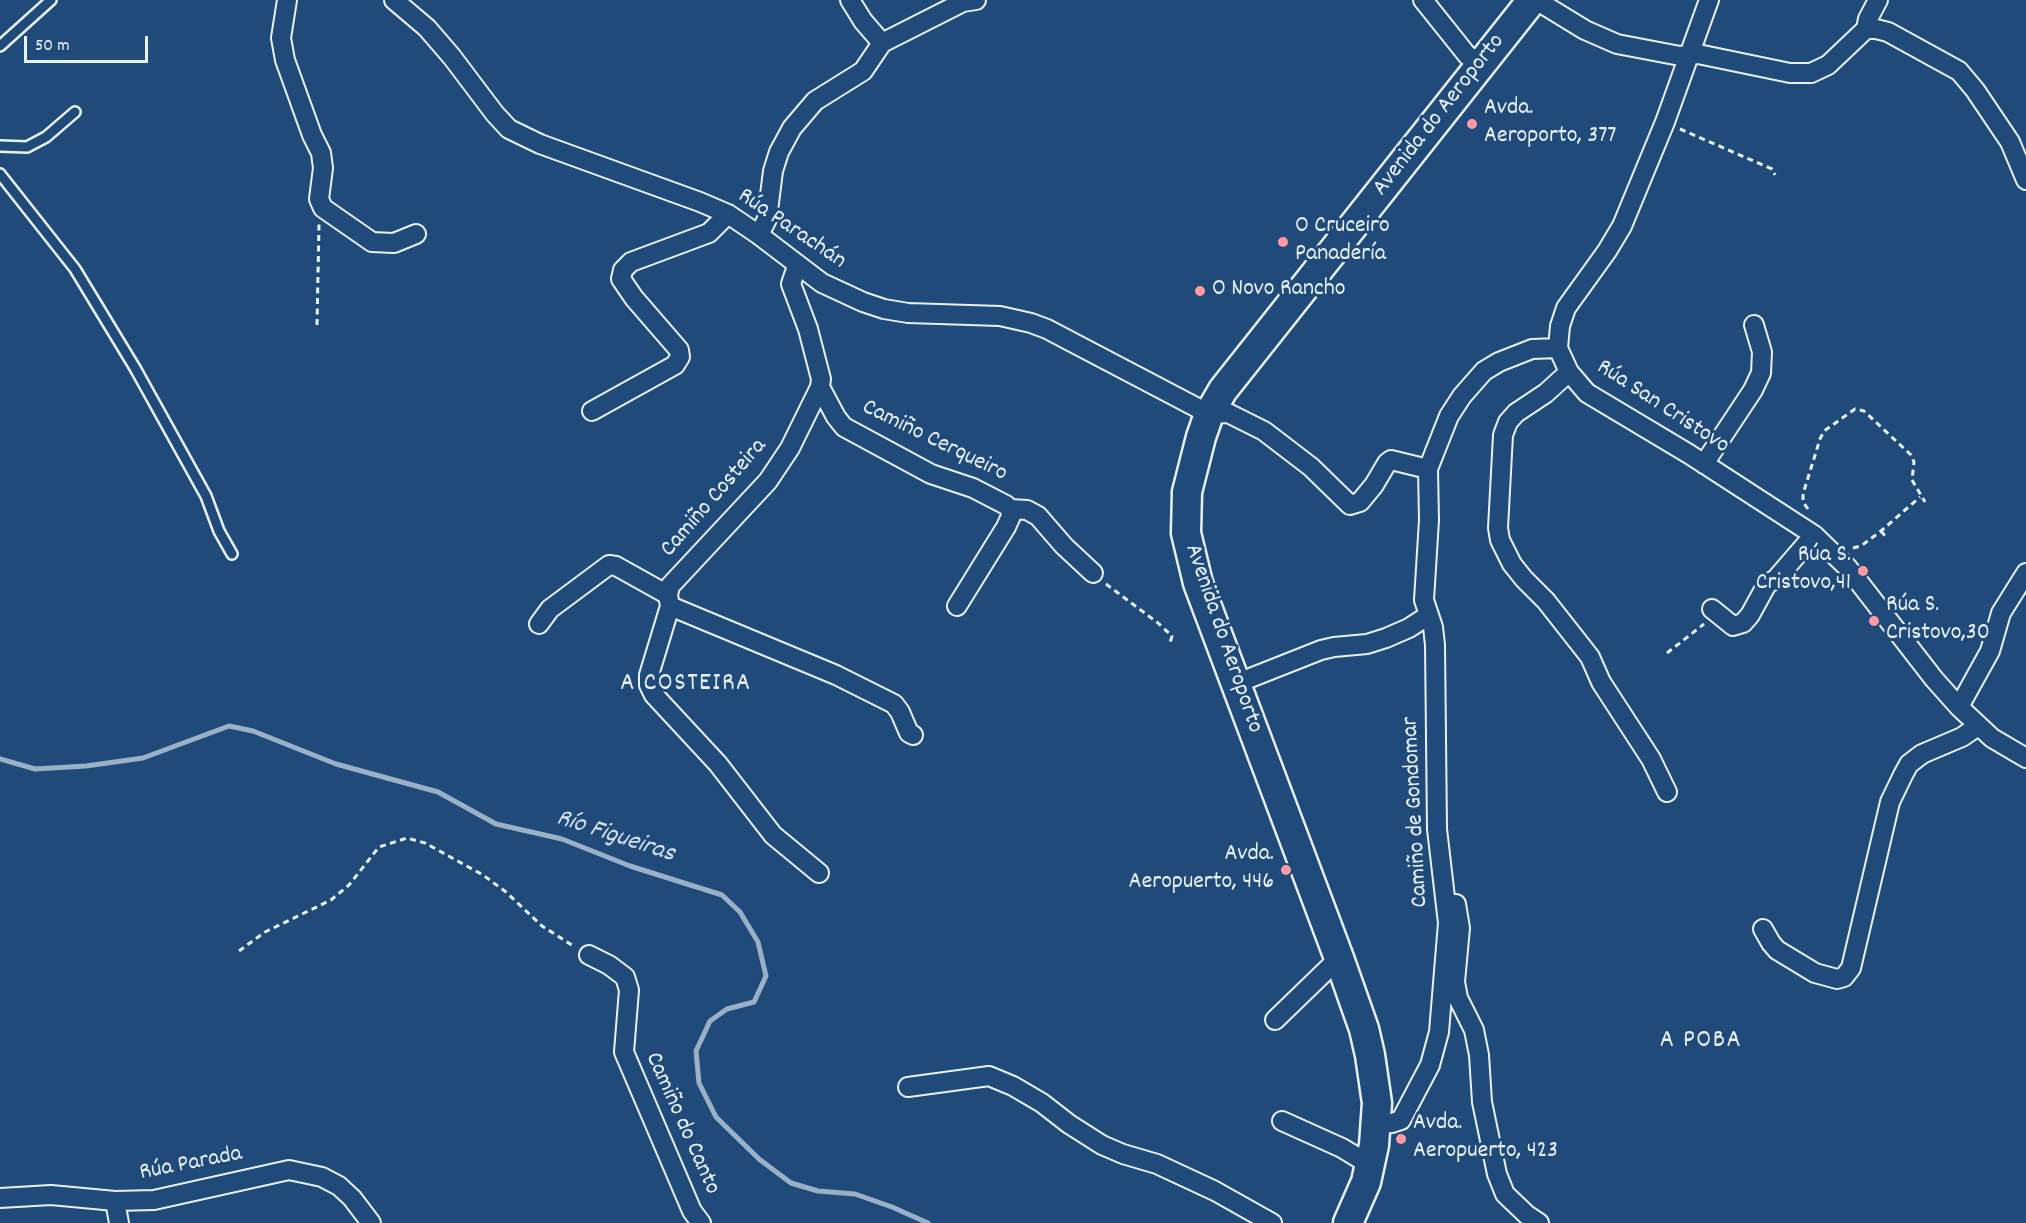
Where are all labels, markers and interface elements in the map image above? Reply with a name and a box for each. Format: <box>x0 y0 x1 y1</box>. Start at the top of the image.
scale bar <box>27 24 152 62</box>
street label: Avenida do Aeroporto <box>1368 29 1512 203</box>
text: 50 m <box>35 34 70 59</box>
place label: Avda. Aeroporto, 377 <box>1484 96 1617 152</box>
marker: Avda. Aeroporto, 377 <box>1465 117 1479 131</box>
street label: Rúa Parachán <box>731 183 851 277</box>
place label: O Cruceiro Panadería <box>1295 214 1390 270</box>
marker: O Cruceiro Panadería <box>1276 235 1290 249</box>
place label: O Novo Rancho <box>1212 277 1345 305</box>
marker: O Novo Rancho <box>1193 284 1207 298</box>
street label: Rúa San Cristovo <box>1590 354 1734 462</box>
street label: Camiño Cerqueiro <box>857 394 1011 490</box>
street label: Camiño Costeira <box>656 434 774 564</box>
street label: Avenida do Aeroporto <box>1176 541 1268 737</box>
place label: Rúa S. Cristovo,41 <box>1756 543 1851 599</box>
marker: Rúa S. Cristovo,41 <box>1856 564 1870 578</box>
place label: Rúa S. Cristovo,30 <box>1886 593 1990 649</box>
marker: Rúa S. Cristovo,30 <box>1867 614 1881 628</box>
district label: A COSTEIRA <box>620 669 752 701</box>
street label: Camiño de Gondomar <box>1398 716 1436 908</box>
water label: Río Figueiras <box>552 804 678 872</box>
place label: Avda. Aeropuerto, 446 <box>1129 842 1274 898</box>
marker: Avda. Aeropuerto, 446 <box>1279 863 1293 877</box>
district label: A POBA <box>1660 1026 1742 1058</box>
street label: Camiño do Canto <box>637 1049 725 1199</box>
place label: Avda. Aeropuerto, 423 <box>1413 1111 1558 1167</box>
marker: Avda. Aeropuerto, 423 <box>1394 1132 1408 1146</box>
street label: Rúa Parada <box>137 1141 245 1189</box>

